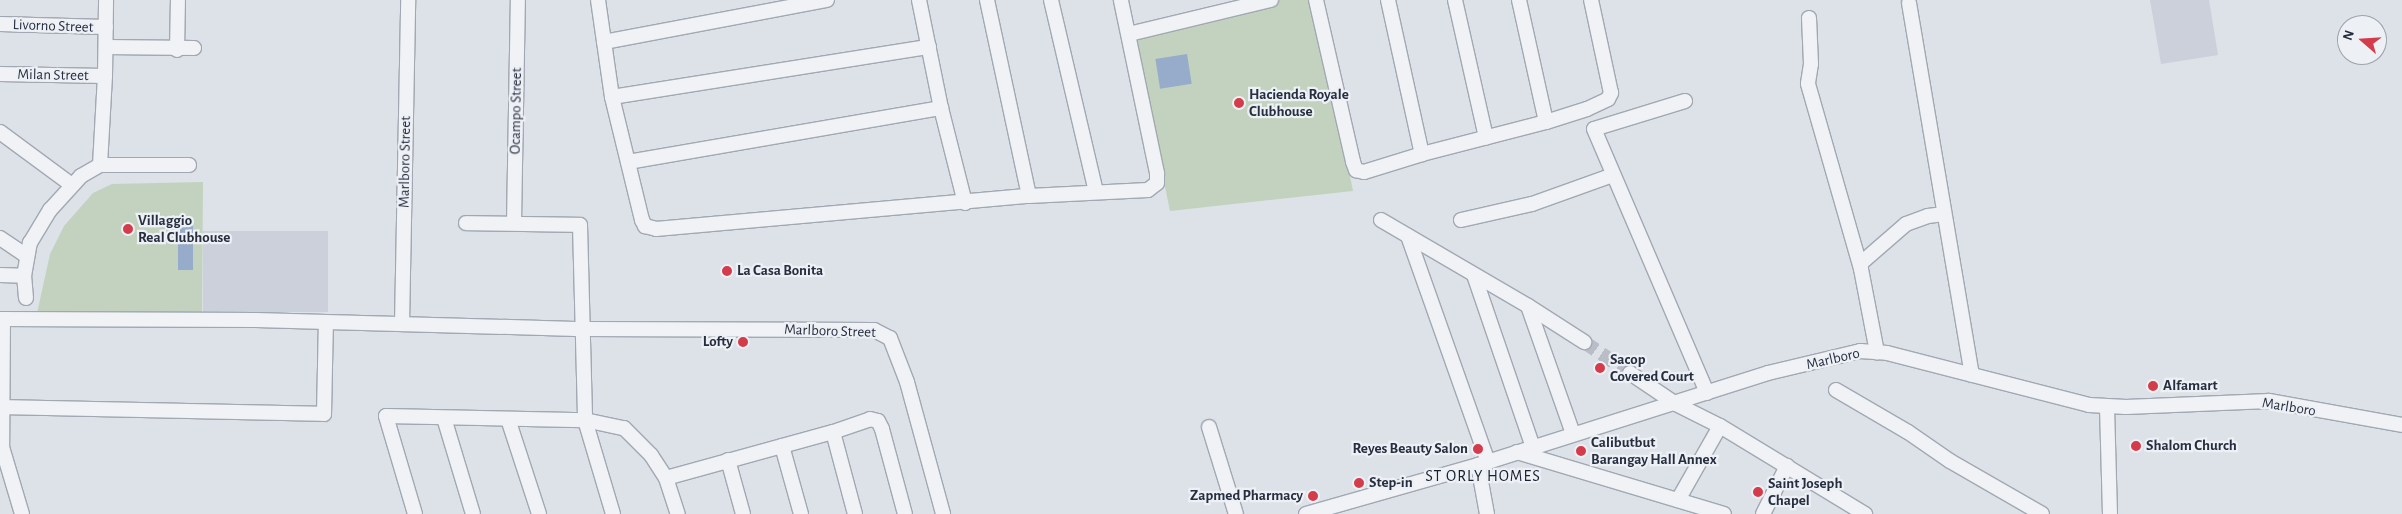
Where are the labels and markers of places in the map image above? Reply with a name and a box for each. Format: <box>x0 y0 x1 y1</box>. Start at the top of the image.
place label: Hacienda Royale Clubhouse <box>1249 85 1349 120</box>
marker: Hacienda Royale Clubhouse <box>1233 97 1245 109</box>
place label: Villaggio Real Clubhouse <box>138 211 230 246</box>
marker: Villaggio Real Clubhouse <box>122 223 134 235</box>
place label: La Casa Bonita <box>737 262 823 280</box>
marker: La Casa Bonita <box>721 265 733 277</box>
place label: Lofty <box>703 333 733 351</box>
marker: Lofty <box>737 336 749 348</box>
place label: Sacop Covered Court <box>1610 350 1694 385</box>
marker: Sacop Covered Court <box>1594 362 1606 374</box>
place label: Alfamart <box>2163 377 2218 395</box>
marker: Alfamart <box>2147 380 2159 392</box>
place label: Calibutbut Barangay Hall Annex <box>1591 433 1717 468</box>
place label: Shalom Church <box>2146 437 2237 455</box>
place label: Reyes Beauty Salon <box>1353 440 1468 458</box>
marker: Shalom Church <box>2130 440 2142 452</box>
marker: Reyes Beauty Salon <box>1472 443 1484 455</box>
marker: Calibutbut Barangay Hall Annex <box>1575 445 1587 457</box>
place label: Step-in <box>1369 474 1413 492</box>
place label: Saint Joseph Chapel <box>1768 474 1842 509</box>
marker: Step-in <box>1353 477 1365 489</box>
marker: Saint Joseph Chapel <box>1752 486 1764 498</box>
place label: Zapmed Pharmacy <box>1190 487 1303 505</box>
marker: Zapmed Pharmacy <box>1307 490 1319 502</box>

